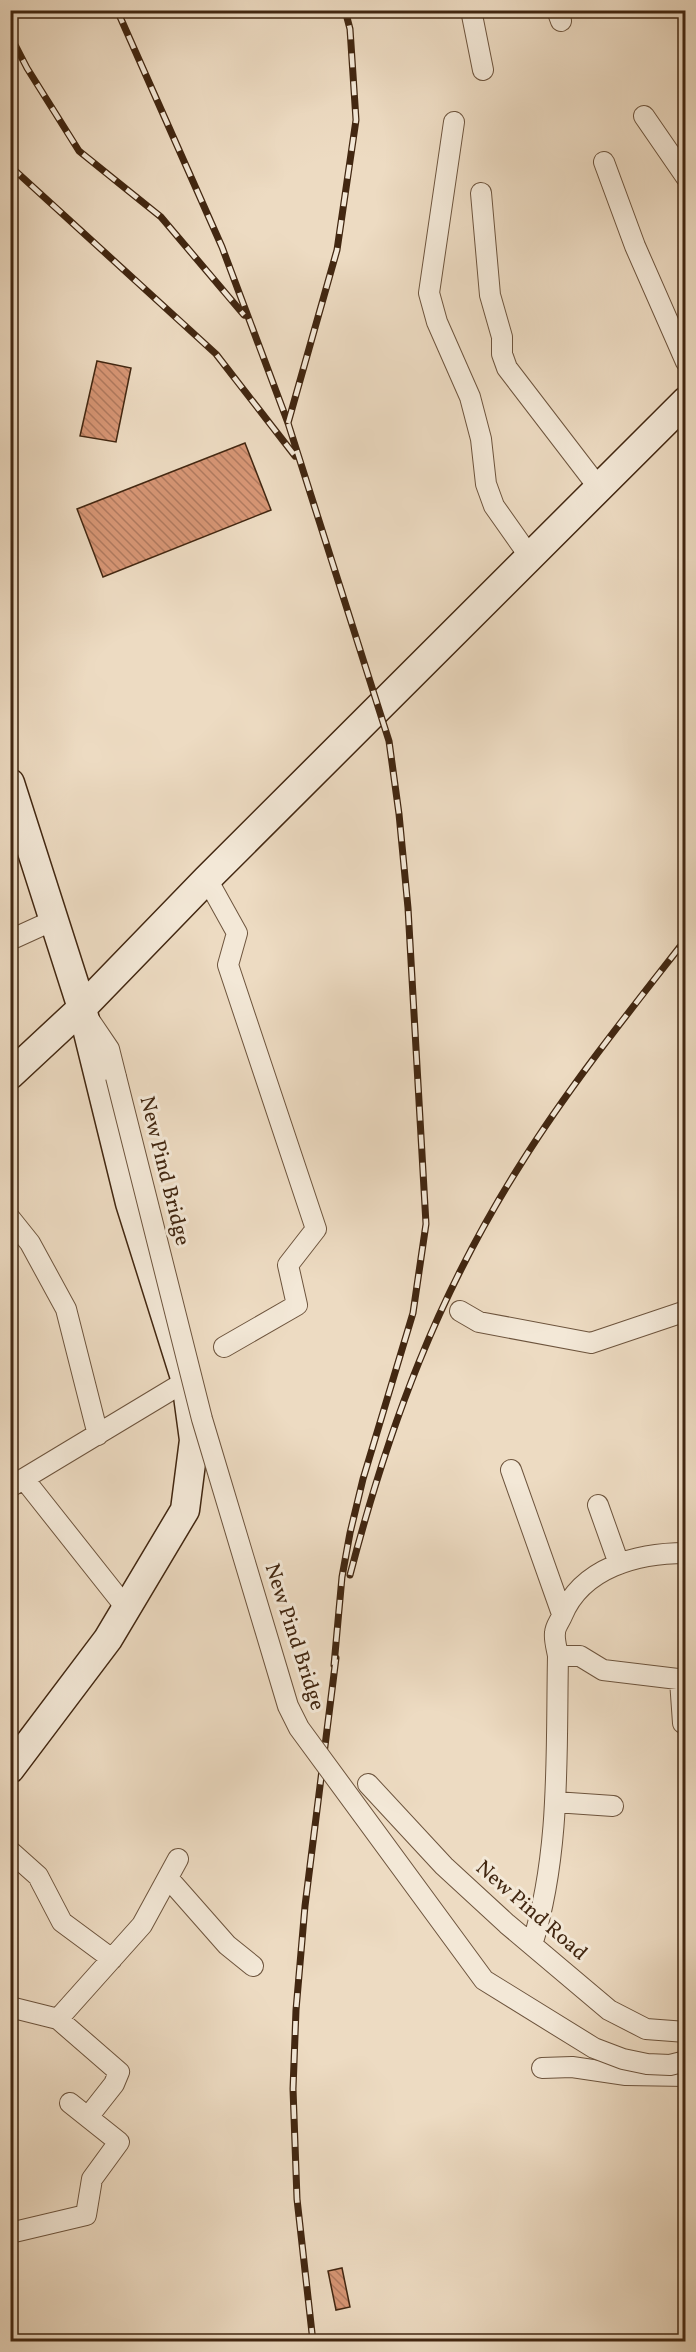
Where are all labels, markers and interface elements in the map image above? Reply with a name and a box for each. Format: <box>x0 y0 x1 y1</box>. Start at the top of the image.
street label: New Pind Bridge <box>131 1093 197 1249</box>
street label: New Pind Bridge <box>257 1560 331 1714</box>
street label: New Pind Road <box>469 1854 593 1968</box>

